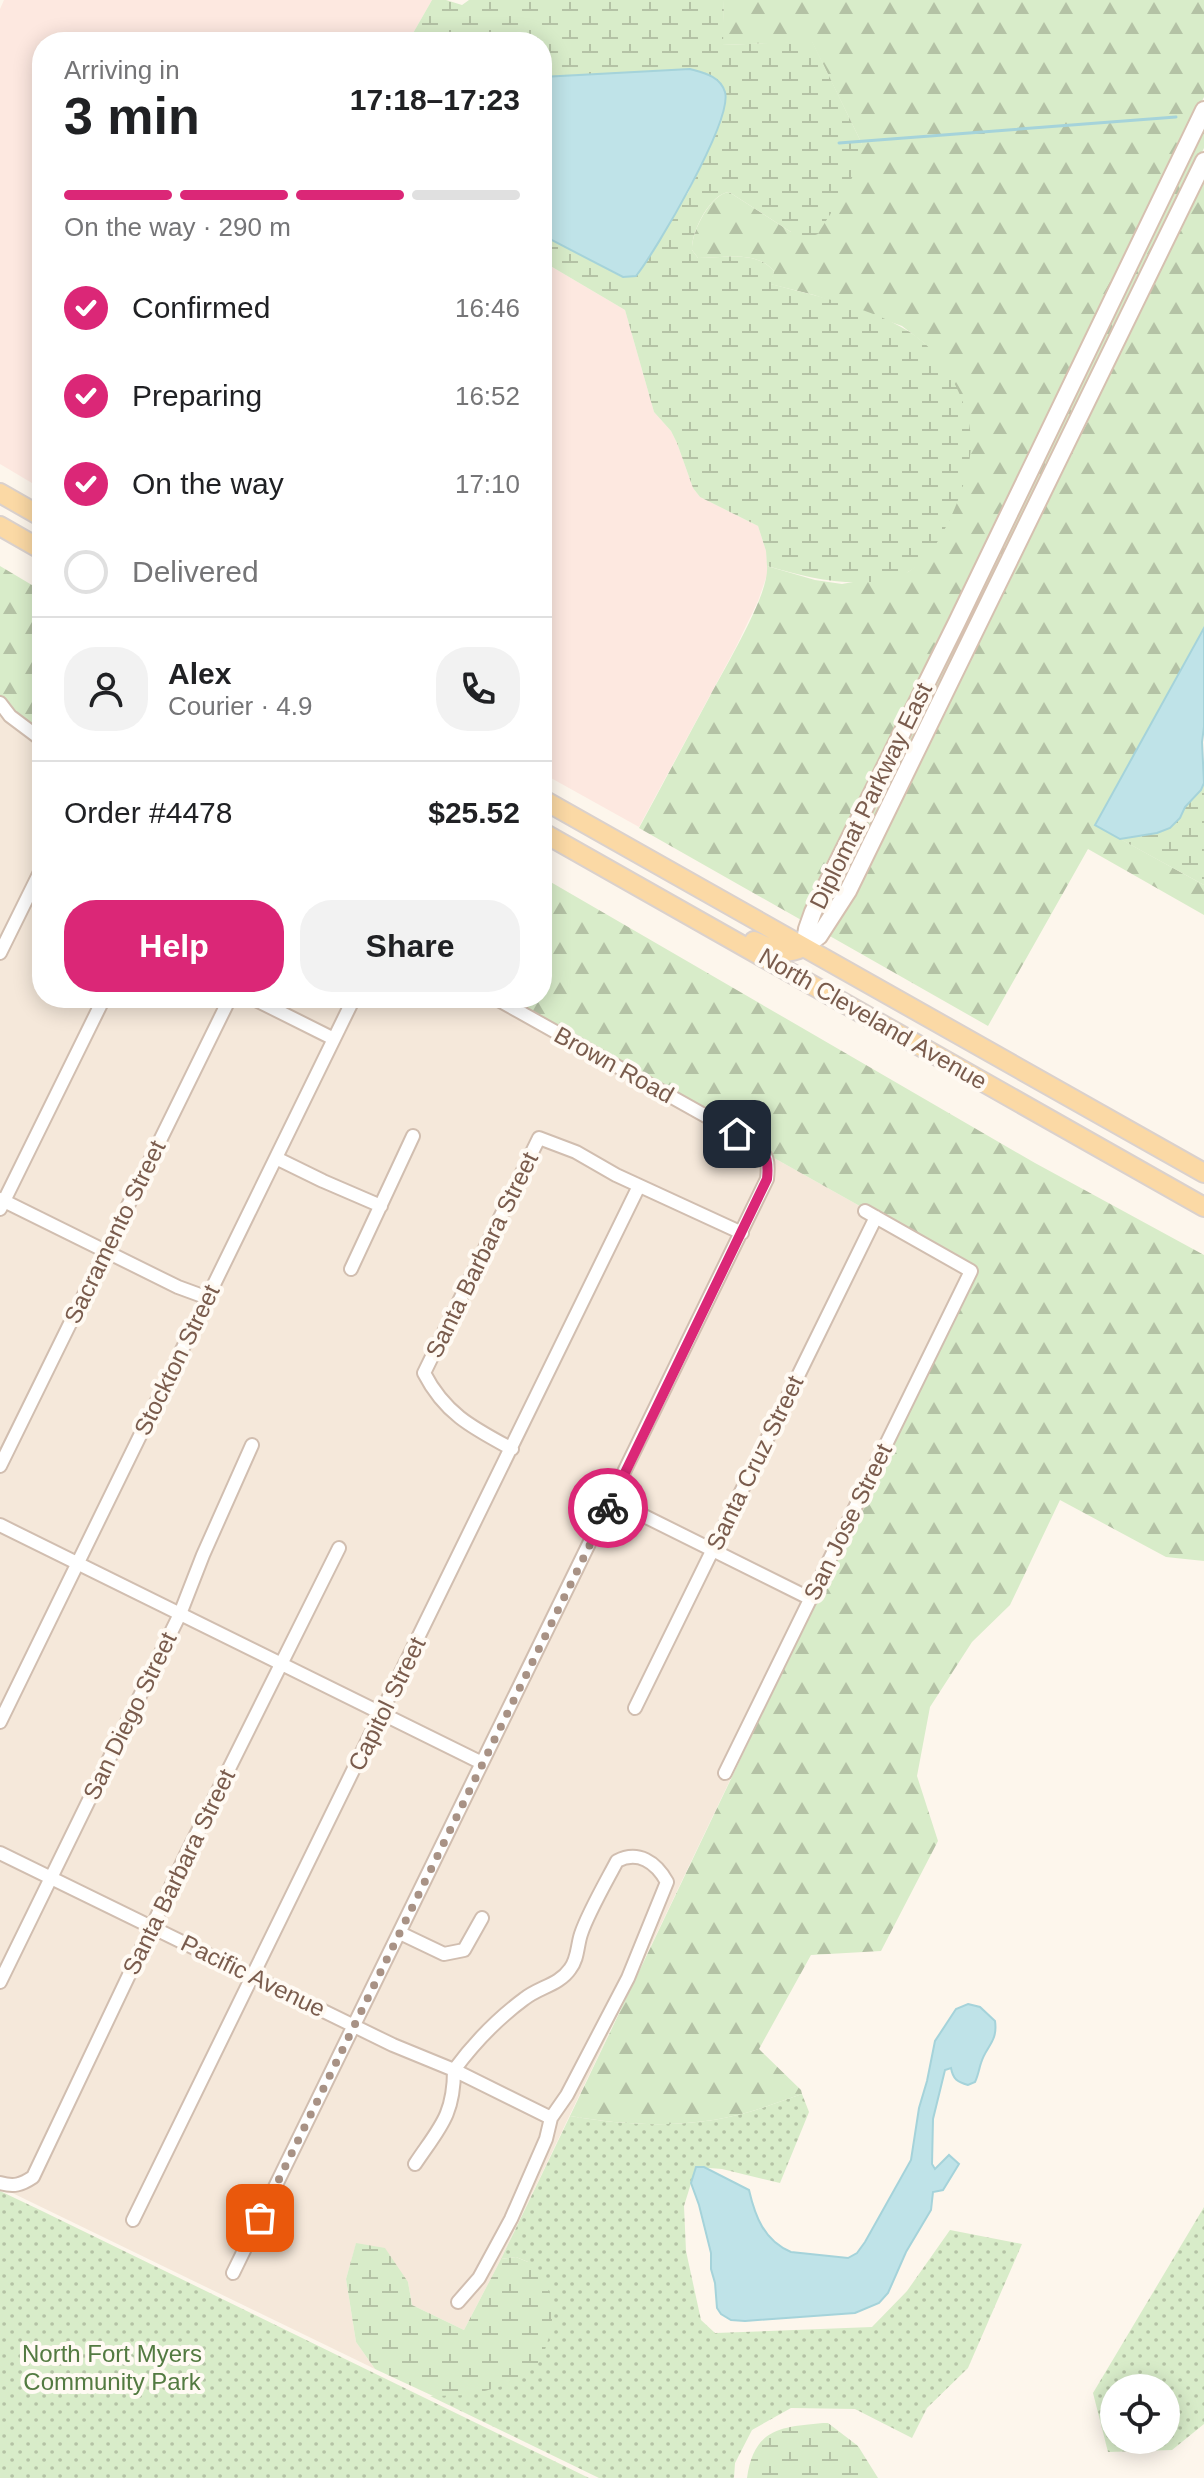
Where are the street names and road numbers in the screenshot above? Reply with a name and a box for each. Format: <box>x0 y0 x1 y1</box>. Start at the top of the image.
street label: Diplomat Parkway East <box>804 678 937 913</box>
street label: North Cleveland Avenue <box>755 942 992 1095</box>
street label: Brown Road <box>550 1021 679 1108</box>
street label: Sacramento Street <box>59 1136 171 1328</box>
street label: Santa Barbara Street <box>420 1147 543 1362</box>
street label: Stockton Street <box>128 1280 225 1439</box>
street label: Santa Cruz Street <box>701 1371 809 1554</box>
street label: San Jose Street <box>798 1439 897 1604</box>
street label: San Diego Street <box>77 1627 182 1804</box>
street label: Capitol Street <box>343 1632 431 1775</box>
street label: Santa Barbara Street <box>117 1764 240 1979</box>
street label: Pacific Avenue <box>177 1929 330 2022</box>

